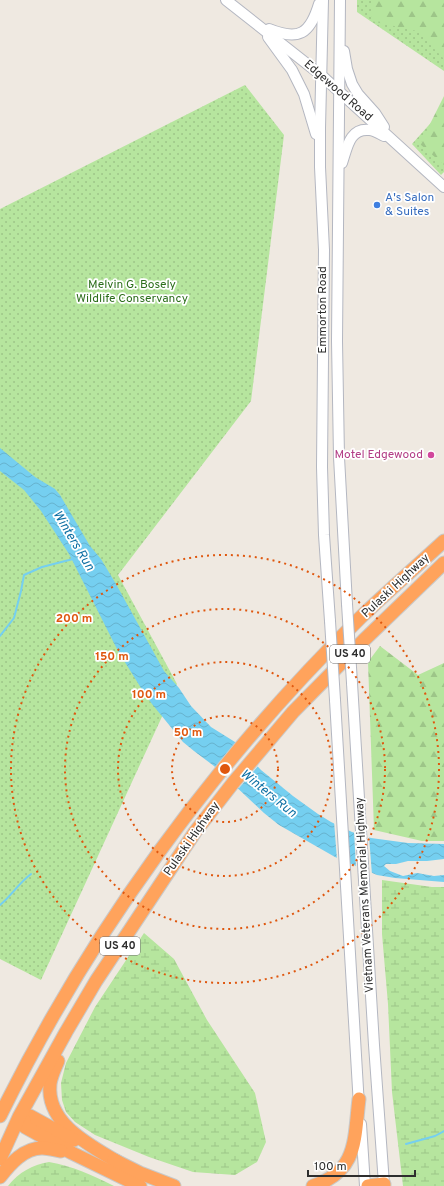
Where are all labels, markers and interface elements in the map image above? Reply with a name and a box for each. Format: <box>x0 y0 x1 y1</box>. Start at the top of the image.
street label: Edgewood Road <box>300 57 376 125</box>
place label: A's Salon & Suites <box>385 190 434 220</box>
marker: A's Salon & Suites <box>372 200 382 210</box>
street label: Emmorton Road <box>315 266 331 354</box>
park label: Melvin G. Bosely Wildlife Conservancy <box>76 277 188 307</box>
place label: Motel Edgewood <box>334 447 423 463</box>
marker: Motel Edgewood <box>426 450 436 460</box>
water label: Winters Run <box>49 508 97 574</box>
street label: Pulaski Highway <box>359 550 433 622</box>
text: 200 m <box>56 611 92 627</box>
road number: US 40 <box>330 645 370 663</box>
text: 150 m <box>95 649 129 665</box>
text: 100 m <box>132 687 166 703</box>
text: 50 m <box>174 725 202 741</box>
centre of rings <box>218 762 232 776</box>
water label: Winters Run <box>237 766 299 822</box>
street label: Vietnam Veterans Memorial Highway <box>352 797 378 993</box>
street label: Pulaski Highway <box>160 799 224 879</box>
road number: US 40 <box>100 937 140 955</box>
scale bar <box>308 1152 415 1178</box>
text: 100 m <box>314 1159 347 1175</box>

